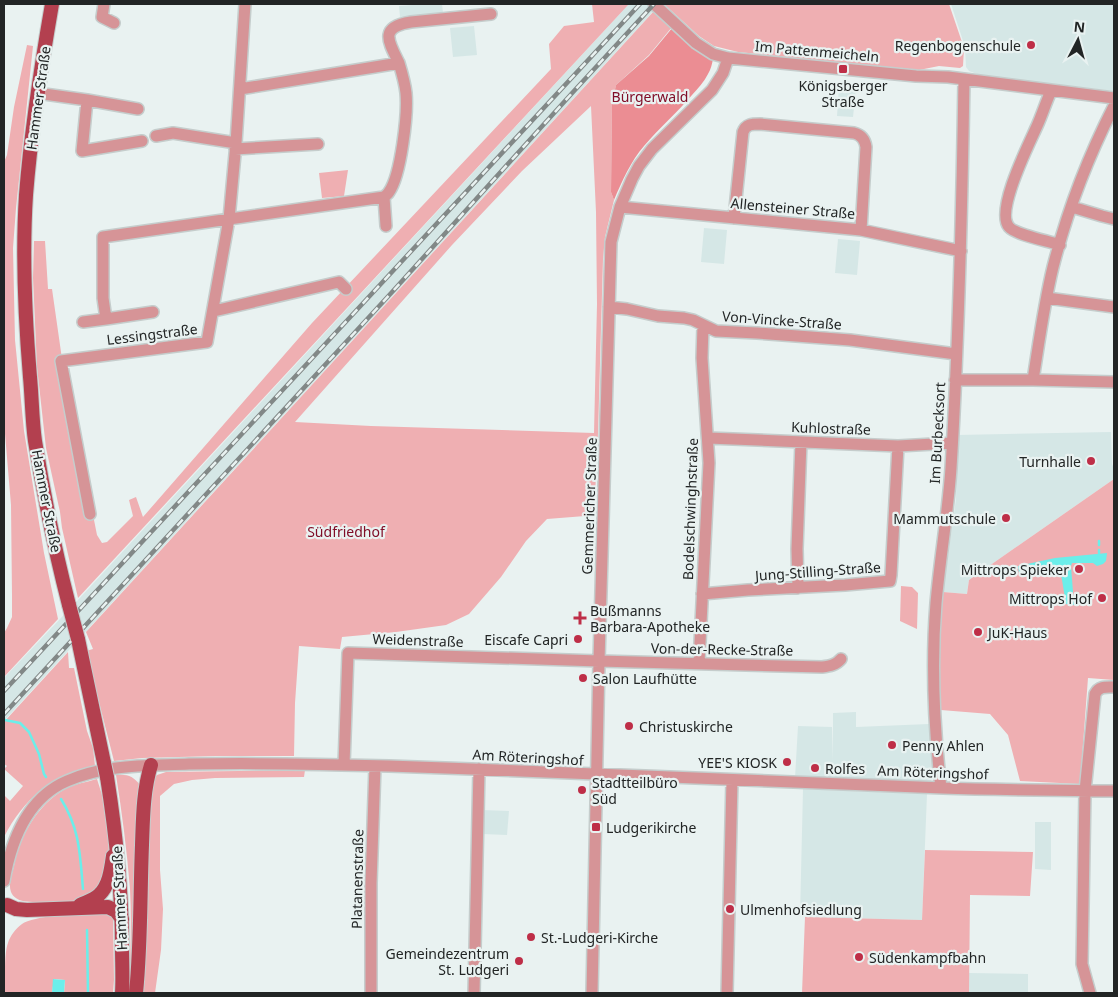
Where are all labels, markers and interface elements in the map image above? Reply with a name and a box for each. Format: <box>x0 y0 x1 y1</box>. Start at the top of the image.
north arrow <box>1053 15 1103 65</box>
text: N <box>1073 17 1086 37</box>
street label: Im Pattenmeicheln <box>754 36 880 66</box>
place label: Regenbogenschule <box>895 36 1021 55</box>
marker: Regenbogenschule <box>1025 39 1037 51</box>
street label: Hammer Straße <box>21 45 55 151</box>
marker: Königsberger Straße <box>837 63 849 75</box>
place label: Königsberger Straße <box>798 76 888 111</box>
park label: Bürgerwald <box>612 87 688 106</box>
street label: Allensteiner Straße <box>730 193 856 223</box>
street label: Von-Vincke-Straße <box>722 306 843 334</box>
street label: Lessingstraße <box>105 319 199 349</box>
street label: Im Burbecksort <box>925 382 949 484</box>
street label: Kuhlostraße <box>791 417 871 439</box>
street label: Gemmericher Straße <box>577 437 601 575</box>
street label: Bodelschwinghstraße <box>678 438 702 580</box>
street label: Hammer Straße <box>28 448 66 554</box>
place label: Turnhalle <box>1019 452 1081 471</box>
marker: Turnhalle <box>1085 455 1097 467</box>
place label: Mammutschule <box>893 509 996 528</box>
marker: Mammutschule <box>1000 512 1012 524</box>
park label: Südfriedhof <box>307 522 386 541</box>
street label: Jung-Stilling-Straße <box>752 557 882 585</box>
place label: Mittrops Spieker <box>961 560 1069 579</box>
marker: Mittrops Spieker <box>1073 563 1085 575</box>
place label: Mittrops Hof <box>1009 589 1093 608</box>
marker: Mittrops Hof <box>1096 592 1108 604</box>
place label: Bußmanns Barbara-Apotheke <box>590 601 710 636</box>
marker: Bußmanns Barbara-Apotheke <box>574 612 586 624</box>
place label: JuK-Haus <box>986 623 1048 642</box>
marker: JuK-Haus <box>972 626 984 638</box>
street label: Weidenstraße <box>372 629 464 651</box>
place label: Eiscafe Capri <box>484 630 568 649</box>
marker: Eiscafe Capri <box>572 633 584 645</box>
street label: Von-der-Recke-Straße <box>651 638 794 660</box>
place label: Salon Laufhütte <box>593 669 697 688</box>
marker: Salon Laufhütte <box>577 672 589 684</box>
place label: Christuskirche <box>639 717 733 736</box>
marker: Christuskirche <box>623 720 635 732</box>
place label: Penny Ahlen <box>902 736 984 755</box>
marker: Penny Ahlen <box>886 739 898 751</box>
street label: Am Röteringshof <box>472 745 585 769</box>
place label: YEE'S KIOSK <box>698 753 777 772</box>
marker: YEE'S KIOSK <box>781 756 793 768</box>
place label: Rolfes <box>825 759 866 778</box>
street label: Am Röteringshof <box>877 761 990 783</box>
marker: Rolfes <box>809 762 821 774</box>
place label: Stadtteilbüro Süd <box>592 773 678 808</box>
marker: Stadtteilbüro Süd <box>576 784 588 796</box>
place label: Ludgerikirche <box>606 818 696 837</box>
marker: Ludgerikirche <box>590 821 602 833</box>
street label: Platanenstraße <box>347 829 367 929</box>
street label: Hammer Straße <box>107 845 131 951</box>
place label: Ulmenhofsiedlung <box>740 900 862 919</box>
marker: Ulmenhofsiedlung <box>724 903 736 915</box>
place label: St.-Ludgeri-Kirche <box>541 928 658 947</box>
marker: St.-Ludgeri-Kirche <box>525 931 537 943</box>
place label: Gemeindezentrum St. Ludgeri <box>386 944 509 979</box>
place label: Südenkampfbahn <box>869 948 986 967</box>
marker: Südenkampfbahn <box>853 951 865 963</box>
marker: Gemeindezentrum St. Ludgeri <box>513 955 525 967</box>

